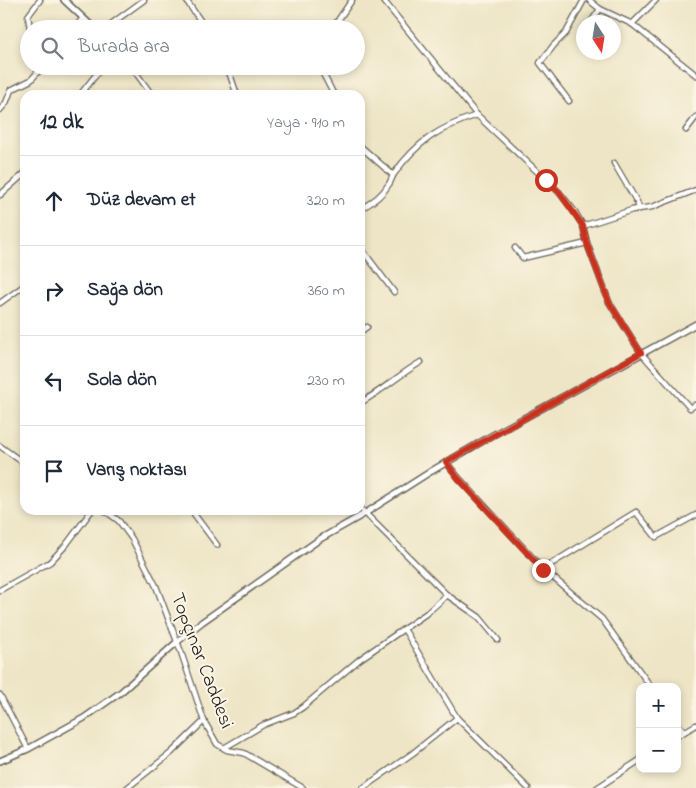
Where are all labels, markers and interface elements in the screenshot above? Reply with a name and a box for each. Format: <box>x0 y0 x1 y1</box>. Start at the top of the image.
north arrow <box>576 15 621 60</box>
search box <box>20 20 365 75</box>
icon: search <box>38 34 66 62</box>
text: Burada ara <box>78 34 170 61</box>
text: 12 dk <box>40 108 83 138</box>
text: Yaya · 910 m <box>267 111 345 135</box>
route start <box>535 169 558 192</box>
icon: ahead <box>40 187 68 215</box>
text: Düz devam et <box>87 187 196 214</box>
text: 320 m <box>307 189 345 213</box>
icon: right <box>40 277 68 305</box>
text: Sağa dön <box>87 277 163 304</box>
text: 360 m <box>308 279 345 303</box>
icon: left <box>40 367 68 395</box>
text: Sola dön <box>87 367 157 394</box>
text: 230 m <box>307 369 345 393</box>
icon: arrive <box>40 457 68 485</box>
text: Varış noktası <box>87 457 187 484</box>
route end <box>532 559 555 582</box>
street label: Topçınar Caddesi <box>162 589 240 733</box>
map controls <box>636 683 681 773</box>
button: + <box>636 683 681 728</box>
button: − <box>636 728 681 773</box>

